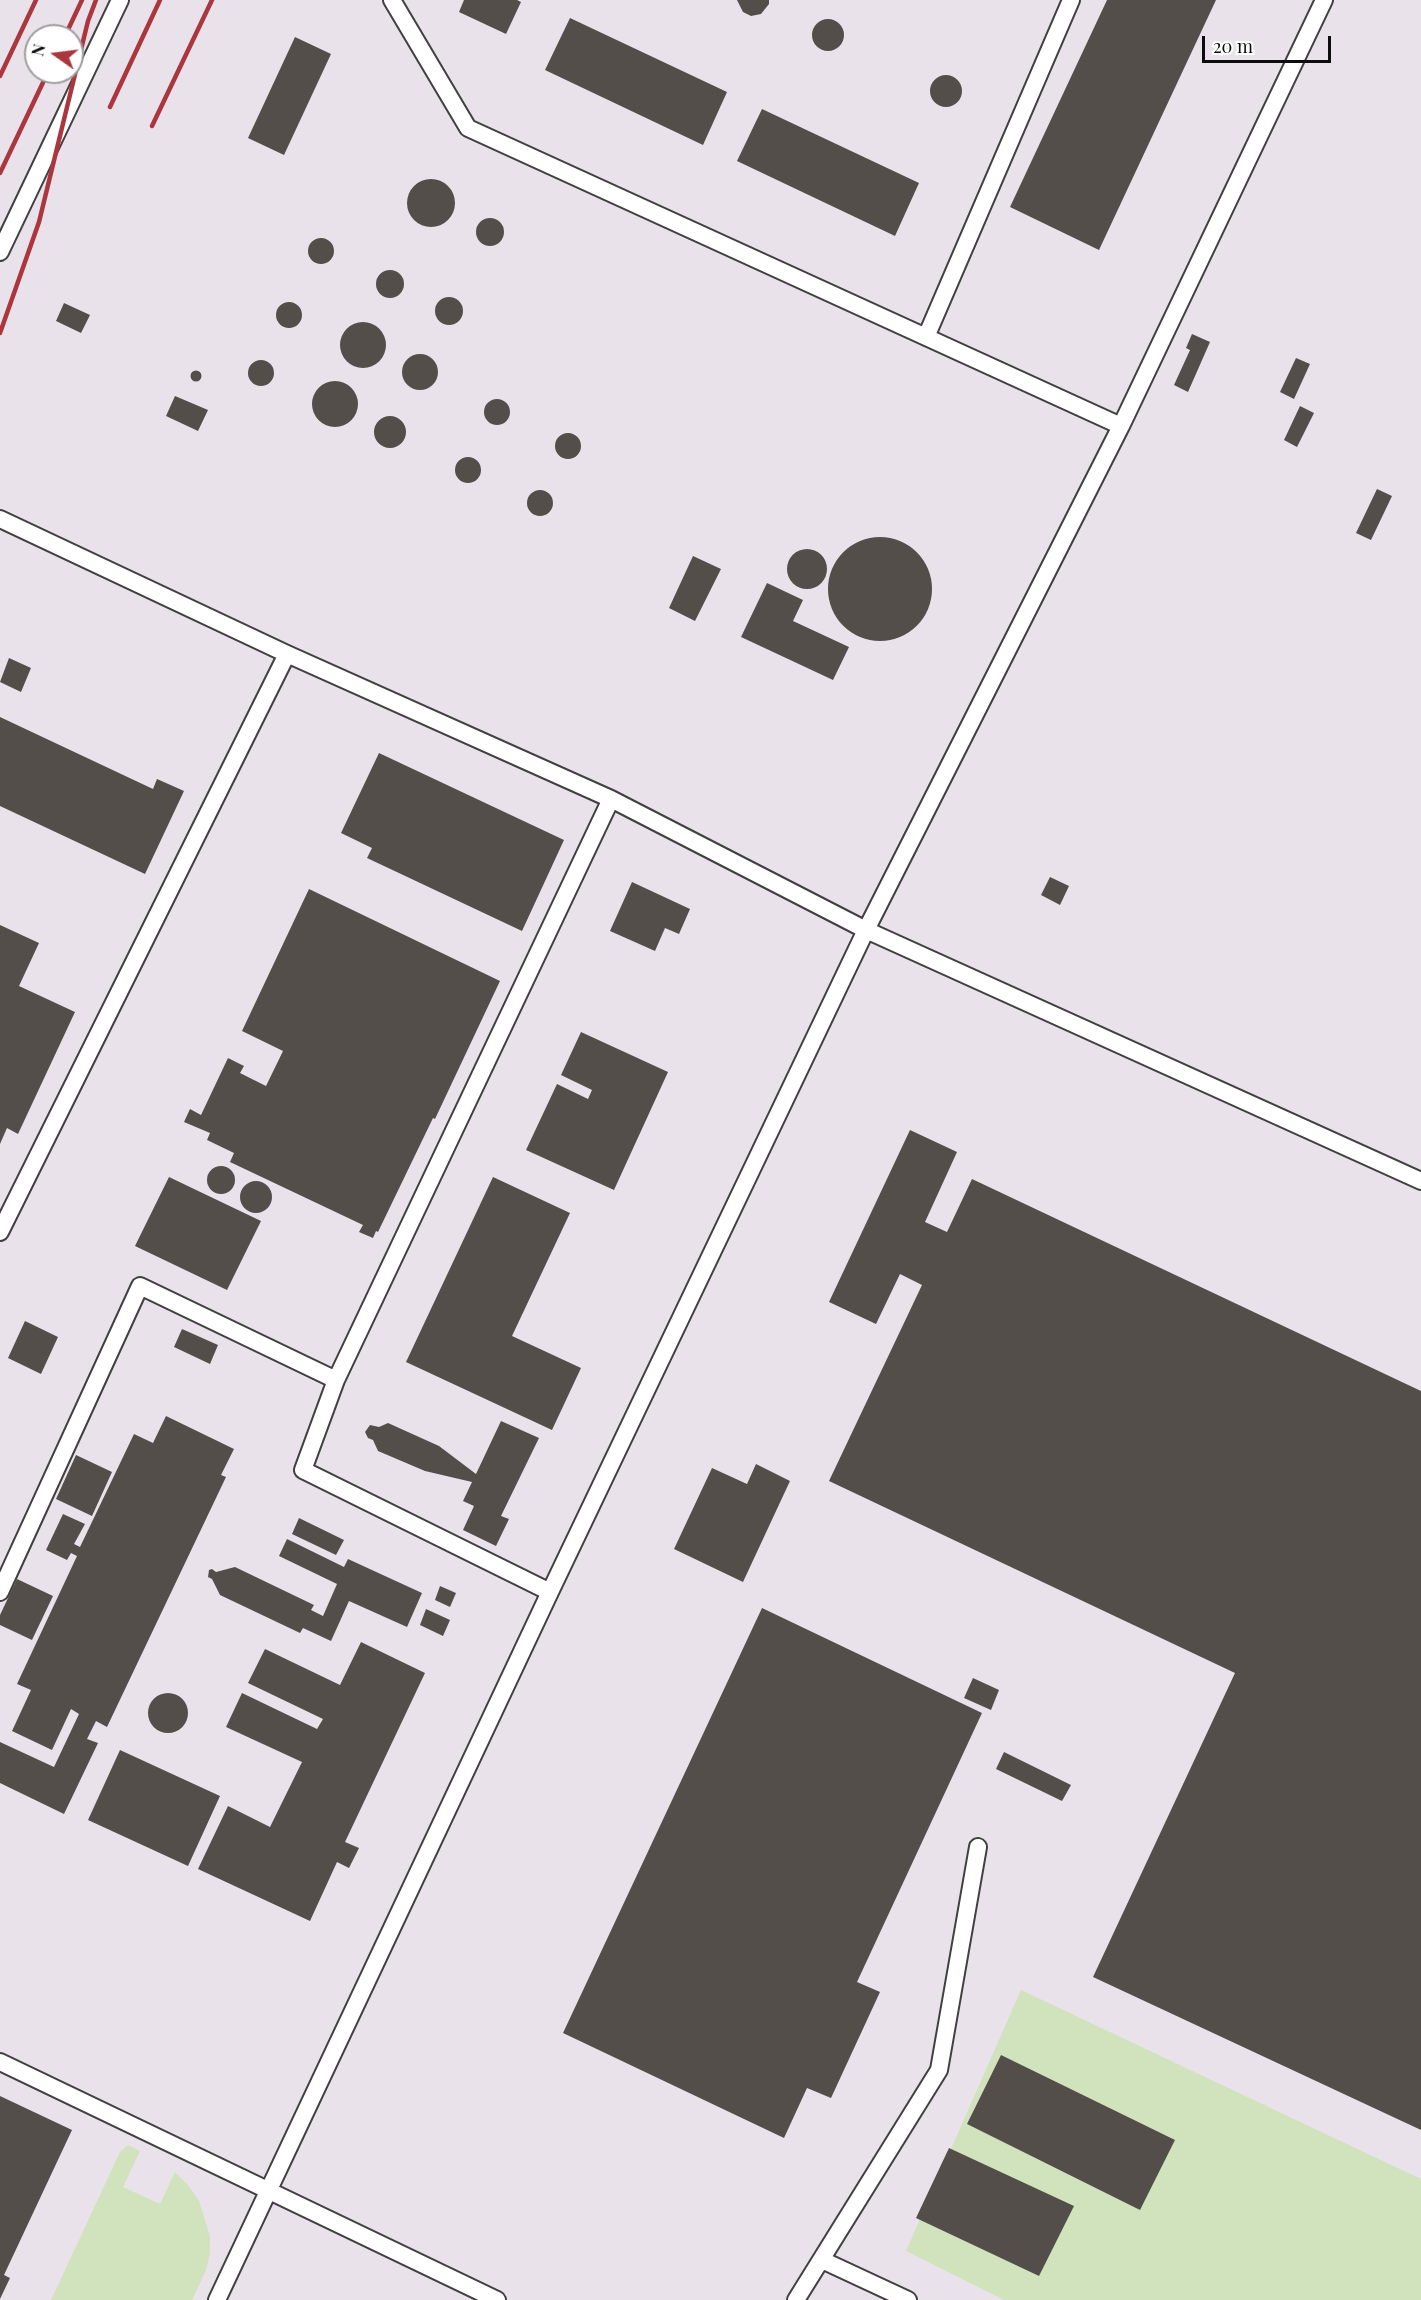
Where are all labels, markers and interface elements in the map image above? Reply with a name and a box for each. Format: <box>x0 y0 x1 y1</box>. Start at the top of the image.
north arrow <box>24 24 84 84</box>
scale bar <box>1205 24 1334 62</box>
text: 20 m <box>1213 34 1253 58</box>
text: N <box>26 42 50 58</box>

